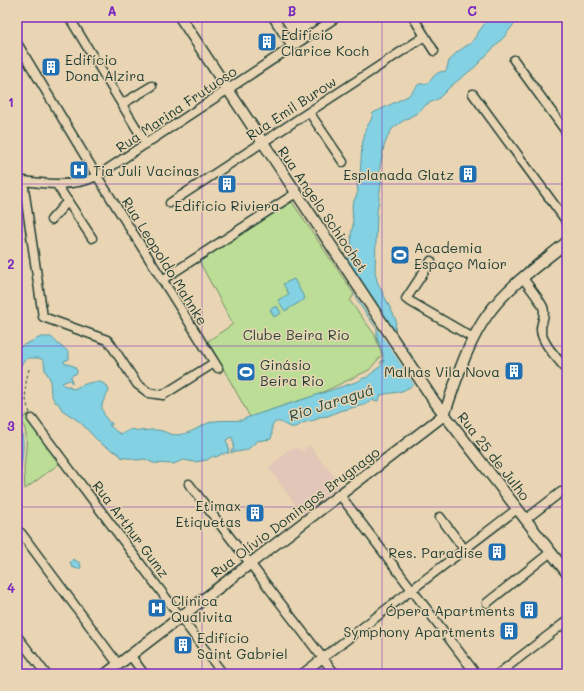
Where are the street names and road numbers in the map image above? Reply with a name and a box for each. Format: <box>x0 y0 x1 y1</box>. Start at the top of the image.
street label: Rua Marina Frutuoso <box>112 61 240 157</box>
street label: Rua Emil Burow <box>242 72 340 144</box>
street label: Rua Angelo Schiochet <box>274 142 372 276</box>
street label: Rua Leopoldo Mahnke <box>118 193 212 329</box>
street label: Rua 25 de Julho <box>453 408 535 504</box>
street label: Rua Olívio Domingos Brugnago <box>207 442 383 582</box>
street label: Rua Arthur Gumz <box>88 477 174 582</box>

